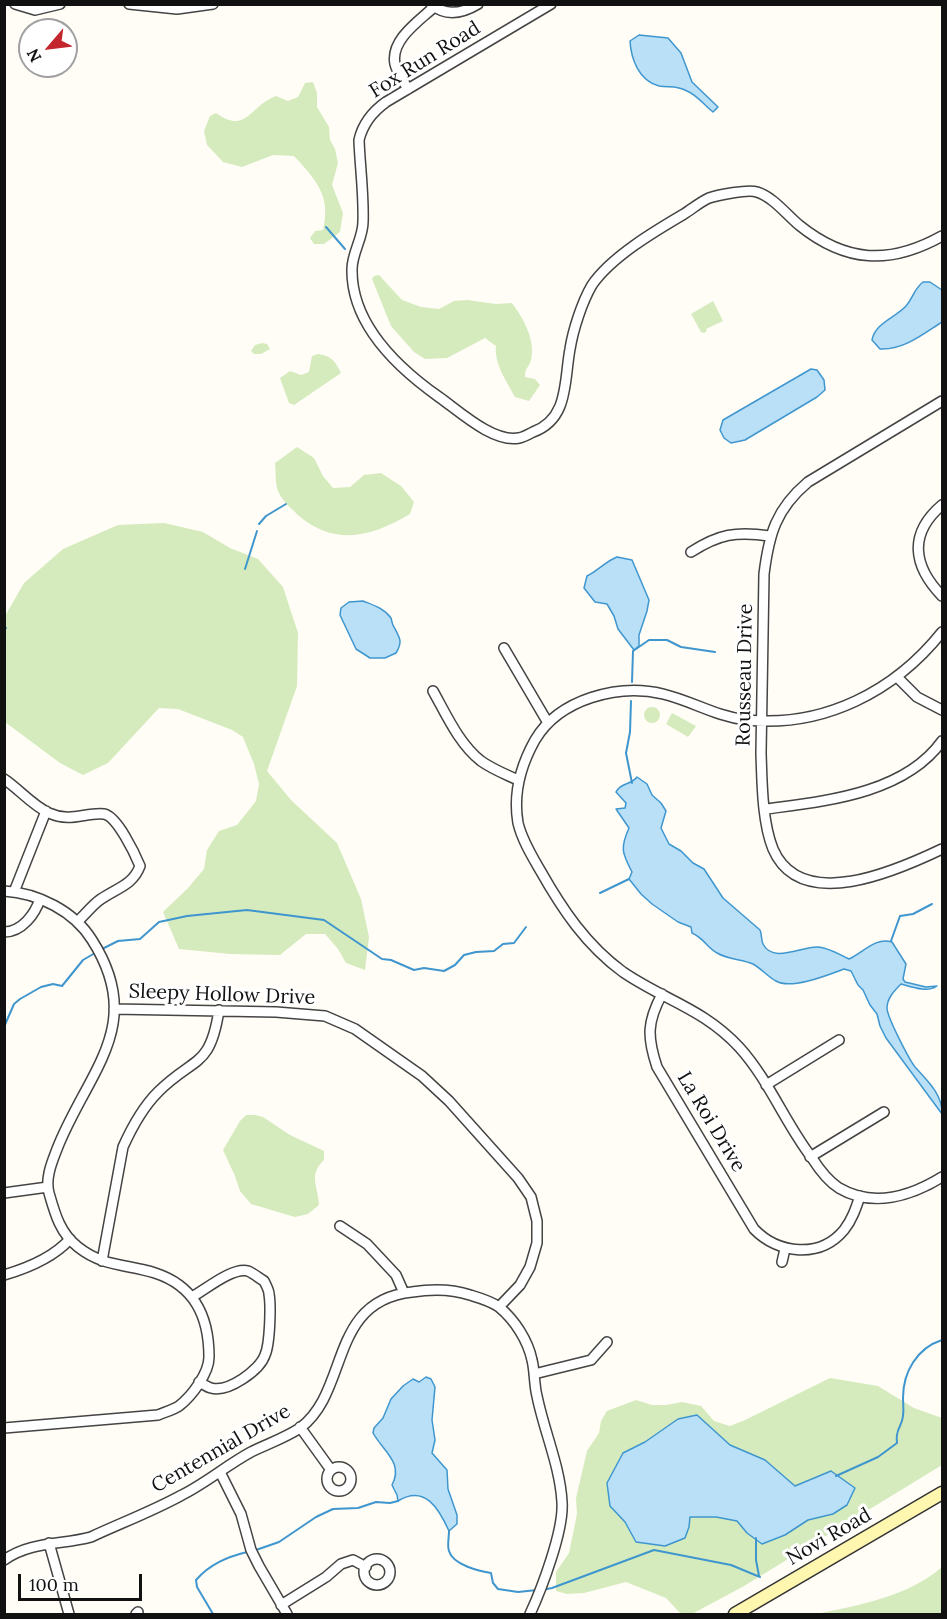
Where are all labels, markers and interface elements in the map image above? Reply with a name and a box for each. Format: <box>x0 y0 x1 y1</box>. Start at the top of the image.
street label: Fox Run Road <box>365 16 485 104</box>
north arrow <box>18 18 78 78</box>
text: N <box>22 45 46 66</box>
street label: Rousseau Drive <box>732 603 758 747</box>
street label: Sleepy Hollow Drive <box>128 980 316 1010</box>
street label: La Roi Drive <box>672 1068 750 1176</box>
street label: Centennial Drive <box>147 1400 295 1498</box>
street label: Novi Road <box>782 1503 876 1571</box>
scale bar <box>21 1562 146 1600</box>
text: 100 m <box>29 1573 79 1596</box>

